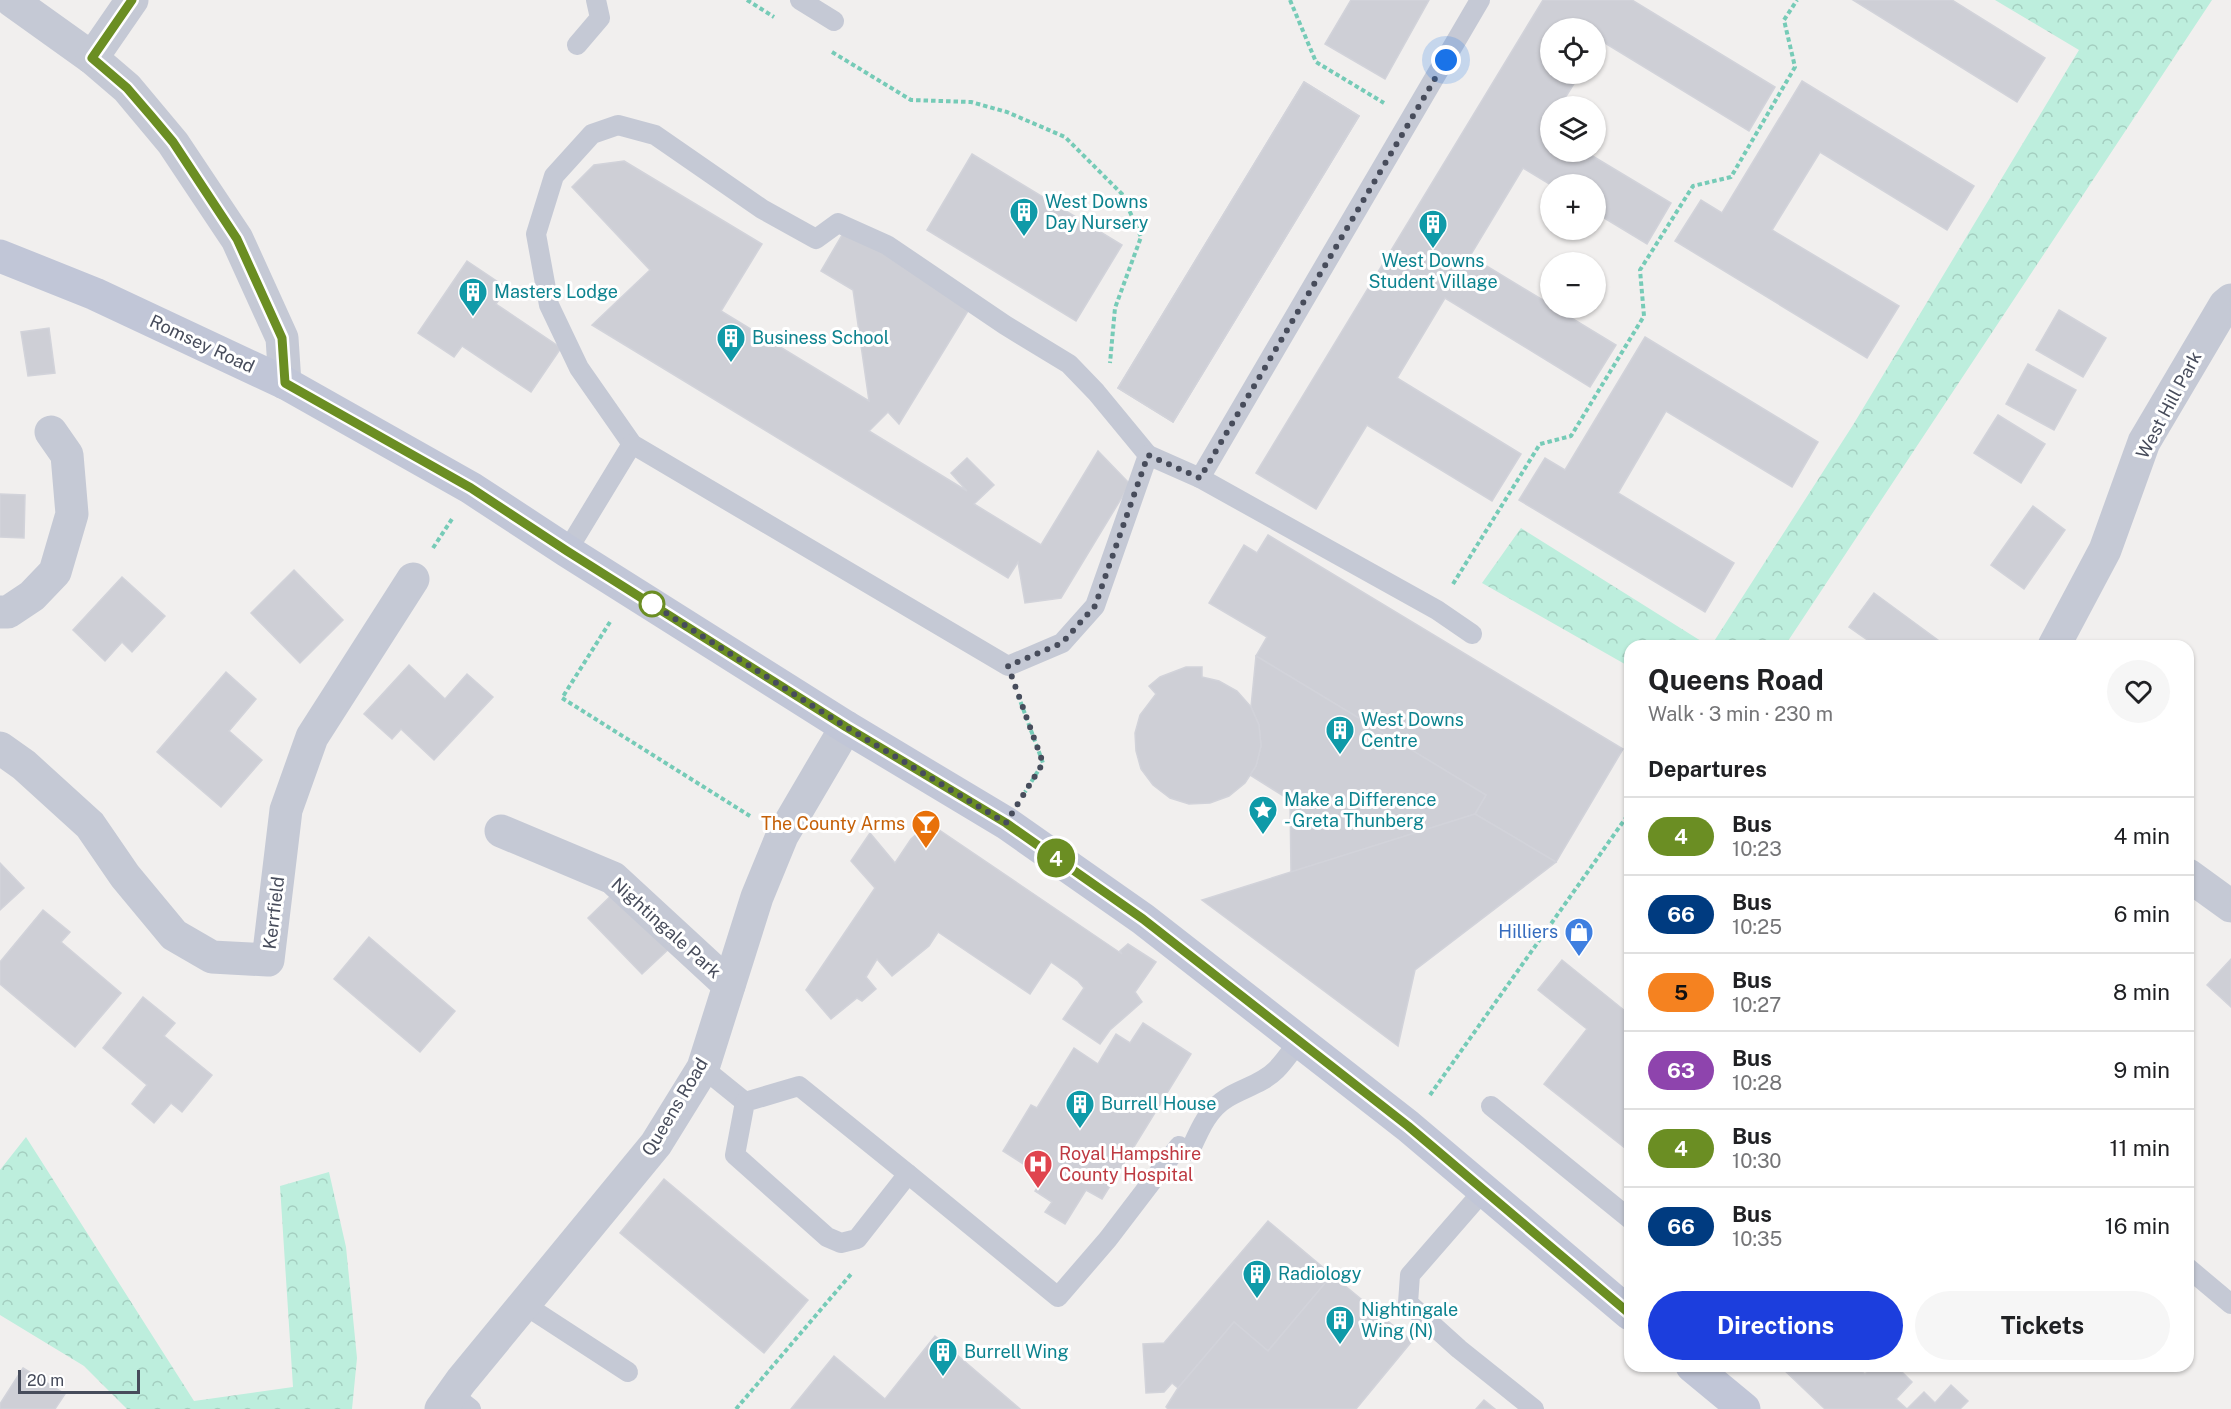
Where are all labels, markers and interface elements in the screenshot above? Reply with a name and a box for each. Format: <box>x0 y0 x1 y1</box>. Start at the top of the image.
map controls <box>1540 18 1606 318</box>
button: locate <box>1540 18 1606 84</box>
your location <box>1431 45 1461 75</box>
button: layers <box>1540 96 1606 162</box>
button: + <box>1540 174 1606 240</box>
place label: West Downs Day Nursery <box>1045 191 1149 233</box>
building icon: West Downs Day Nursery <box>1008 196 1040 238</box>
building icon: West Downs Student Village <box>1417 208 1449 250</box>
place label: West Downs Student Village <box>1368 250 1498 292</box>
button: − <box>1540 252 1606 318</box>
building icon: Masters Lodge <box>457 276 489 318</box>
place label: Masters Lodge <box>494 281 618 302</box>
street label: Romsey Road <box>146 310 258 377</box>
building icon: Business School <box>715 322 747 364</box>
place label: Business School <box>752 327 889 348</box>
street label: West Hill Park <box>2131 348 2206 462</box>
unlabelled marker <box>639 591 665 617</box>
button: heart <box>2107 660 2170 723</box>
text: Queens Road <box>1648 663 1824 696</box>
text: Walk · 3 min · 230 m <box>1648 702 1833 726</box>
place label: West Downs Centre <box>1361 709 1464 751</box>
building icon: West Downs Centre <box>1324 714 1356 756</box>
text: Departures <box>1648 756 1767 782</box>
place label: Make a Difference - Greta Thunberg <box>1284 789 1437 831</box>
place icon: Make a Difference - Greta Thunberg <box>1247 794 1279 836</box>
bar icon: The County Arms <box>910 808 942 850</box>
text: Bus <box>1732 811 1772 837</box>
place label: The County Arms <box>761 813 905 834</box>
text: 4 min <box>2114 823 2170 849</box>
text: 4 <box>1674 824 1688 849</box>
text: 10:23 <box>1732 837 1782 861</box>
line badge: 4 <box>1036 838 1076 878</box>
text: 4 <box>1049 846 1063 871</box>
street label: Nightingale Park <box>607 873 725 982</box>
street label: Kerrfield <box>259 875 288 951</box>
text: Bus <box>1732 889 1772 915</box>
text: 6 min <box>2114 901 2170 927</box>
text: 66 <box>1667 902 1695 927</box>
text: 10:25 <box>1732 915 1782 939</box>
shop icon: Hilliers <box>1563 916 1595 958</box>
place label: Hilliers <box>1498 921 1558 942</box>
text: Bus <box>1732 967 1772 993</box>
text: 8 min <box>2113 979 2170 1005</box>
text: 5 <box>1674 980 1688 1005</box>
text: 10:27 <box>1732 993 1781 1017</box>
text: Bus <box>1732 1045 1772 1071</box>
street label: Queens Road <box>637 1054 712 1160</box>
text: 9 min <box>2114 1057 2170 1083</box>
text: 63 <box>1667 1058 1695 1083</box>
text: 10:28 <box>1732 1071 1782 1095</box>
building icon: Burrell House <box>1064 1088 1096 1130</box>
place label: Burrell House <box>1101 1093 1216 1114</box>
text: Bus <box>1732 1123 1772 1149</box>
text: 11 min <box>2109 1135 2170 1161</box>
text: 4 <box>1674 1136 1688 1161</box>
place label: Royal Hampshire County Hospital <box>1059 1143 1201 1185</box>
hospital icon: Royal Hampshire County Hospital <box>1022 1148 1054 1190</box>
text: 10:30 <box>1732 1149 1782 1173</box>
text: Bus <box>1732 1201 1772 1227</box>
text: 16 min <box>2105 1213 2170 1239</box>
text: 66 <box>1667 1214 1695 1239</box>
text: 10:35 <box>1732 1227 1782 1251</box>
building icon: Radiology <box>1241 1258 1273 1300</box>
place label: Radiology <box>1278 1263 1362 1284</box>
button: Directions <box>1648 1291 1903 1360</box>
button: Tickets <box>1915 1291 2170 1360</box>
place label: Nightingale Wing (N) <box>1361 1299 1458 1341</box>
building icon: Nightingale Wing (N) <box>1324 1304 1356 1346</box>
building icon: Burrell Wing <box>927 1336 959 1378</box>
place label: Burrell Wing <box>964 1341 1069 1362</box>
scale bar <box>18 1367 140 1394</box>
text: 20 m <box>27 1371 64 1390</box>

